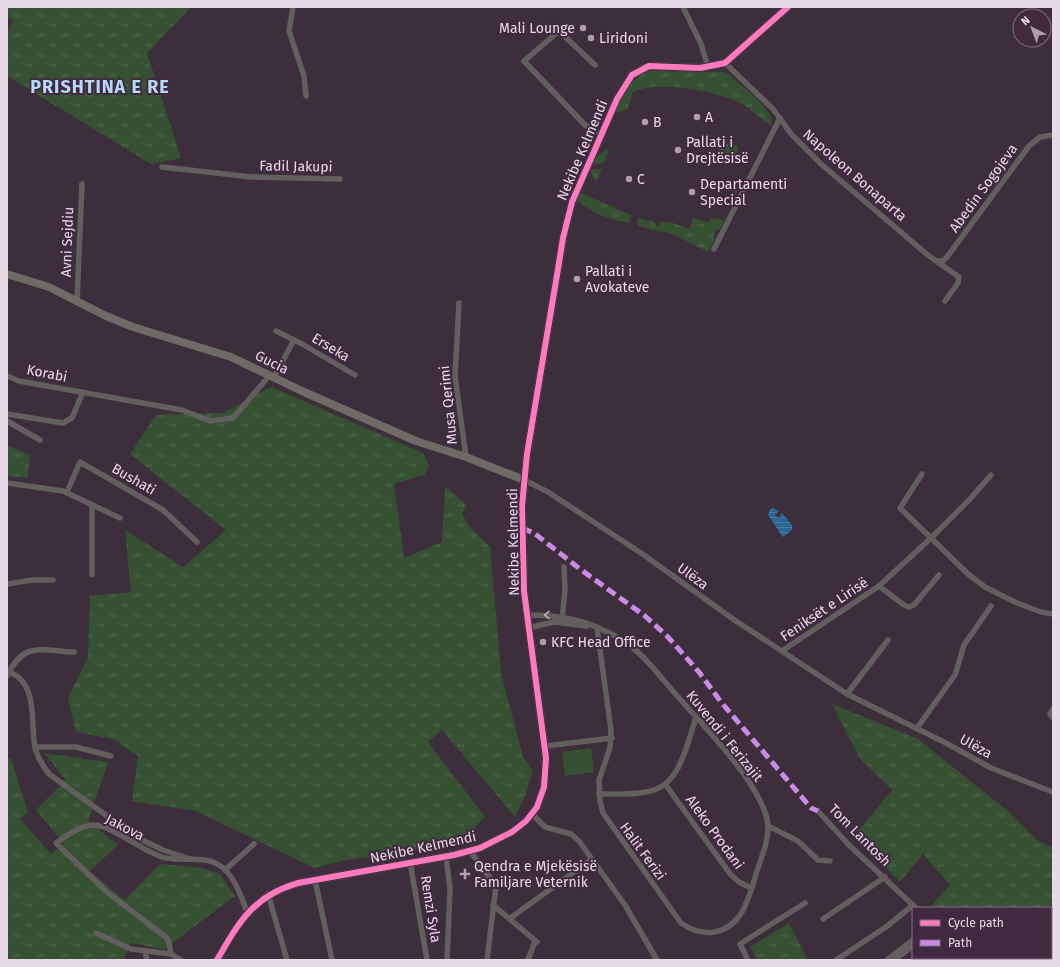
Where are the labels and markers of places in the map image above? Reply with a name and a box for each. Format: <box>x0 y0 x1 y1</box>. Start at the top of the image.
place label: Mali Lounge <box>499 20 575 37</box>
marker: Mali Lounge <box>578 23 588 33</box>
place label: Liridoni <box>599 30 648 47</box>
marker: Liridoni <box>586 33 596 43</box>
place label: A <box>705 109 713 126</box>
marker: A <box>692 112 702 122</box>
place label: B <box>653 114 662 131</box>
marker: B <box>640 117 650 127</box>
place label: Pallati i Drejtësisë <box>686 134 749 167</box>
marker: Pallati i Drejtësisë <box>673 145 683 155</box>
place label: C <box>637 171 645 188</box>
marker: C <box>624 174 634 184</box>
place label: Departamenti Special <box>700 176 787 209</box>
marker: Departamenti Special <box>687 187 697 197</box>
place label: Pallati i Avokateve <box>585 263 649 296</box>
marker: Pallati i Avokateve <box>572 274 582 284</box>
place label: KFC Head Office <box>551 634 651 651</box>
marker: KFC Head Office <box>538 637 548 647</box>
place label: Qendra e Mjekësisë Familjare Veternik <box>474 858 597 891</box>
marker: Qendra e Mjekësisë Familjare Veternik <box>459 868 471 880</box>

